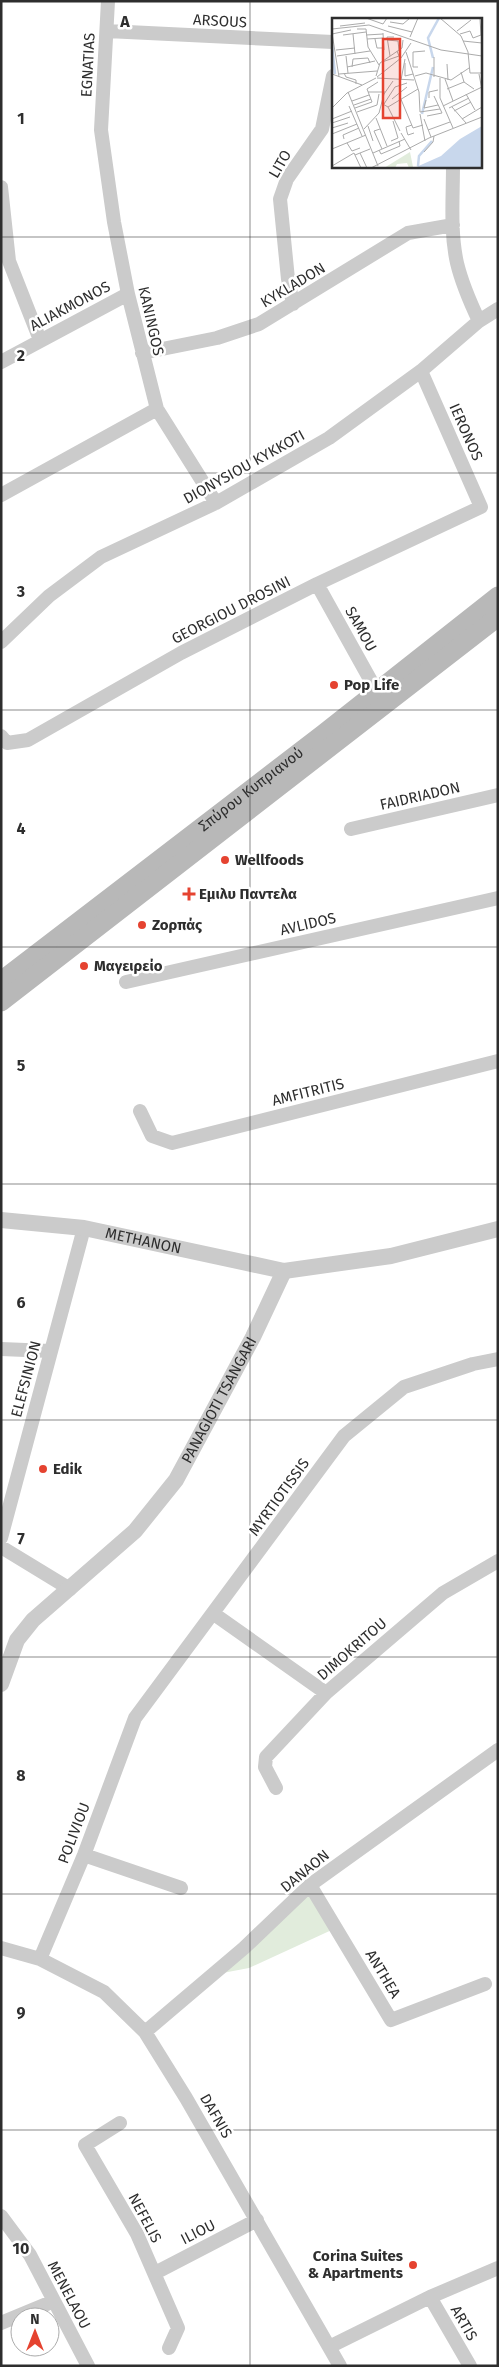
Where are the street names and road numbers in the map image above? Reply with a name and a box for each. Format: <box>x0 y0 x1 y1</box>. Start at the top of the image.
street label: ARSOUS <box>193 11 247 31</box>
street label: EGNATIAS <box>77 32 99 98</box>
street label: LITO <box>265 147 295 181</box>
street label: KYKLADON <box>257 259 329 311</box>
street label: ALIAKMONOS <box>27 277 113 335</box>
street label: KANINGOS <box>134 285 168 357</box>
street label: IERONOS <box>445 401 487 463</box>
street label: DIONYSIOU KYKKOTI <box>180 426 308 508</box>
street label: GEORGIOU DROSINI <box>169 572 293 648</box>
street label: SAMOU <box>341 603 381 655</box>
street label: Σπύρου Κυπριανού <box>195 743 307 835</box>
street label: FAIDRIADON <box>378 778 462 814</box>
street label: AVLIDOS <box>278 909 338 939</box>
street label: AMFITRITIS <box>270 1074 346 1110</box>
street label: METHANON <box>104 1224 183 1258</box>
street label: PANAGIOTI TSANGARI <box>178 1334 260 1466</box>
street label: ELEFSINION <box>7 1339 45 1419</box>
street label: MYRTIOTISSIS <box>245 1455 313 1539</box>
street label: DIMOKRITOU <box>314 1614 390 1684</box>
street label: POLIVIOU <box>54 1800 94 1866</box>
street label: DANAON <box>277 1846 333 1896</box>
street label: ANTHEA <box>362 1946 405 2002</box>
street label: DAFNIS <box>196 2091 236 2141</box>
street label: NEFELIS <box>124 2190 166 2246</box>
street label: ILIOU <box>178 2216 218 2248</box>
street label: MENELAOU <box>44 2258 94 2332</box>
street label: ARTIS <box>447 2302 481 2344</box>

